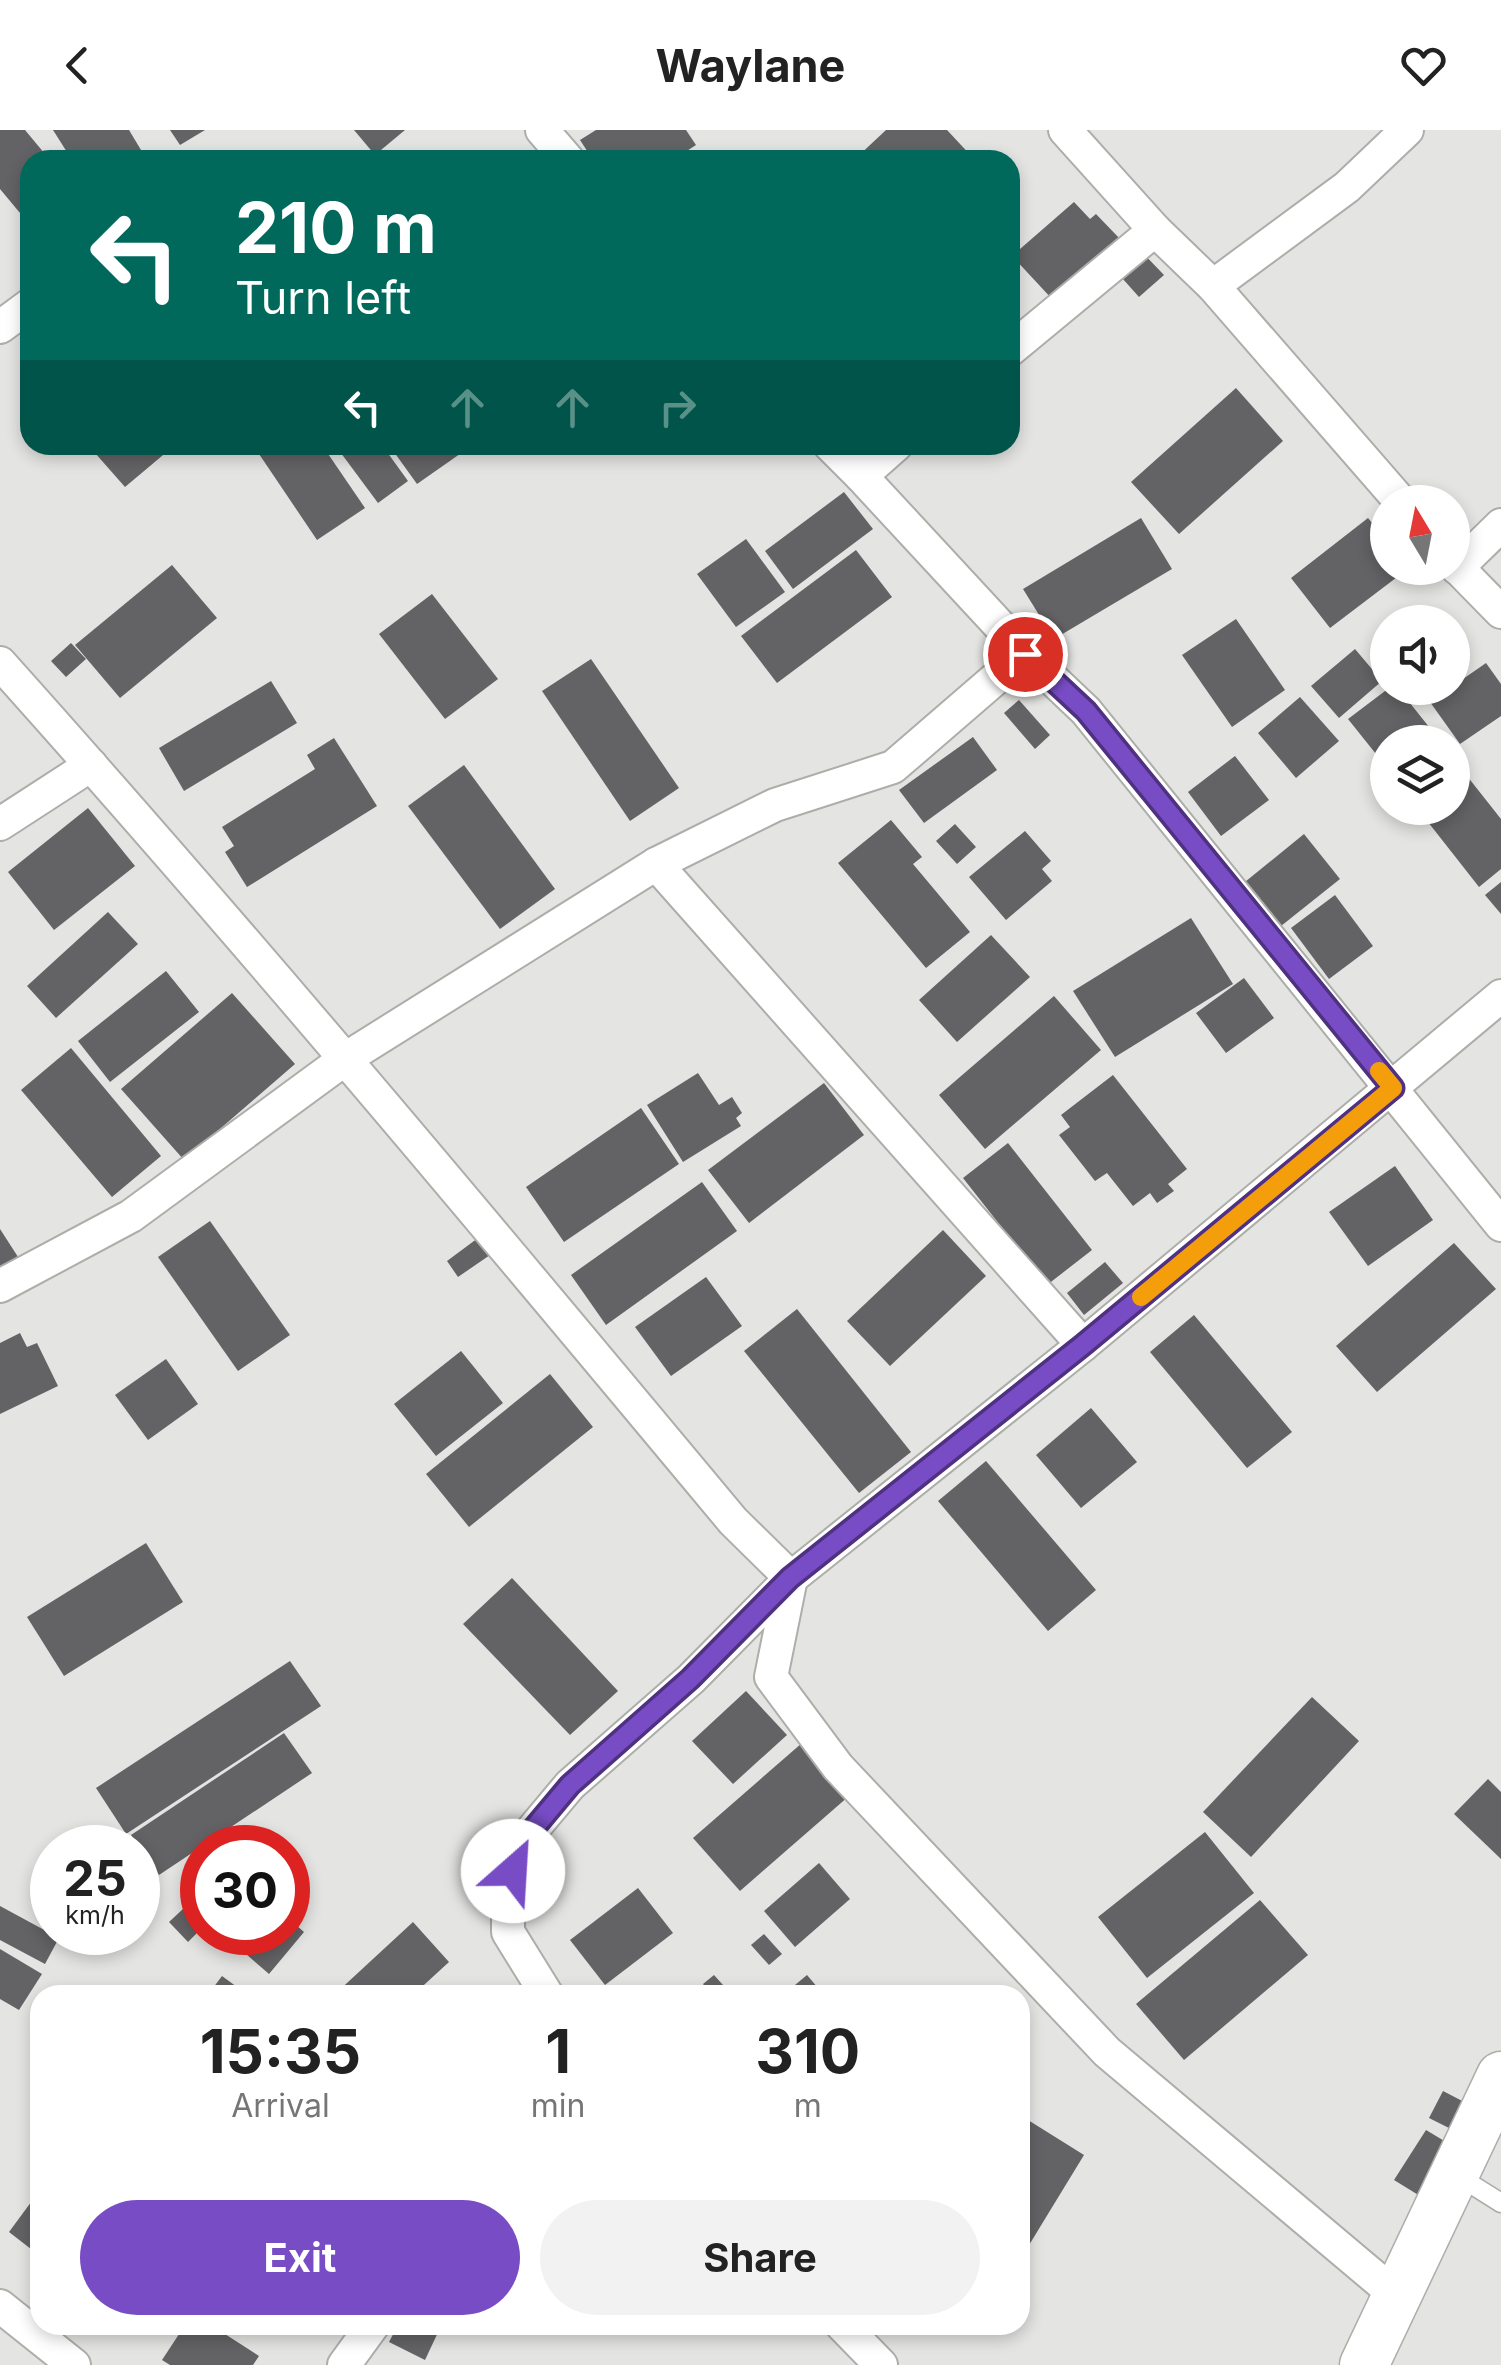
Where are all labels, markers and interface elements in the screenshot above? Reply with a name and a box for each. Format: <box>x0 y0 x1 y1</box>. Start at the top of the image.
icon: back <box>50 38 105 93</box>
text: Waylane <box>656 38 845 93</box>
icon: heart <box>1396 38 1451 93</box>
text: 210 m <box>235 185 437 270</box>
icon: left <box>70 190 200 320</box>
text: Turn left <box>235 270 411 325</box>
icon: left <box>335 380 390 435</box>
icon: ahead <box>440 380 495 435</box>
icon: ahead <box>545 380 600 435</box>
icon: right <box>650 380 705 435</box>
north arrow <box>1370 485 1470 585</box>
map controls <box>1370 485 1470 825</box>
button: sound <box>1370 605 1470 705</box>
pin <box>983 612 1068 697</box>
icon: arrive <box>998 627 1053 682</box>
button: layers <box>1370 725 1470 825</box>
position arrow <box>461 1819 565 1923</box>
speed limit sign: 30 <box>180 1825 310 1955</box>
text: 25 <box>63 1848 127 1908</box>
text: km/h <box>65 1900 125 1930</box>
text: 15:35 <box>200 2015 361 2087</box>
text: 1 <box>545 2015 571 2087</box>
text: 310 <box>755 2015 860 2087</box>
text: Arrival <box>231 2086 330 2125</box>
text: min <box>531 2086 585 2125</box>
text: m <box>794 2086 822 2125</box>
button: Exit <box>80 2200 520 2315</box>
button: Share <box>540 2200 980 2315</box>

